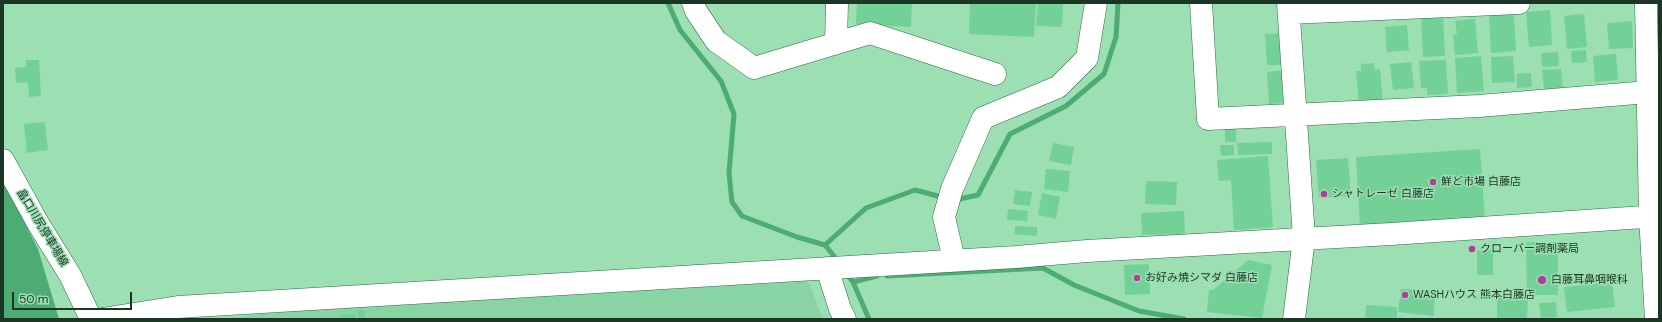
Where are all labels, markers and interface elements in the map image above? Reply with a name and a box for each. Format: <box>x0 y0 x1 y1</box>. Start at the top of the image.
place label: 鮮ど市場 白藤店 <box>1441 175 1521 189</box>
marker: 鮮ど市場 白藤店 <box>1428 177 1438 187</box>
street label: 畠口川尻停車場線 <box>14 187 70 269</box>
place label: シャトレーゼ 白藤店 <box>1332 187 1434 201</box>
marker: シャトレーゼ 白藤店 <box>1319 189 1329 199</box>
place label: クローバー調剤薬局 <box>1480 242 1579 256</box>
marker: クローバー調剤薬局 <box>1467 244 1477 254</box>
place label: お好み焼シマダ 白藤店 <box>1145 271 1258 285</box>
marker: お好み焼シマダ 白藤店 <box>1132 273 1142 283</box>
place label: 白藤耳鼻咽喉科 <box>1551 273 1628 287</box>
marker: 白藤耳鼻咽喉科 <box>1536 274 1548 286</box>
scale bar <box>14 284 134 310</box>
place label: WASHハウス 熊本白藤店 <box>1413 288 1535 302</box>
marker: WASHハウス 熊本白藤店 <box>1400 290 1410 300</box>
text: 50 m <box>19 291 48 307</box>

